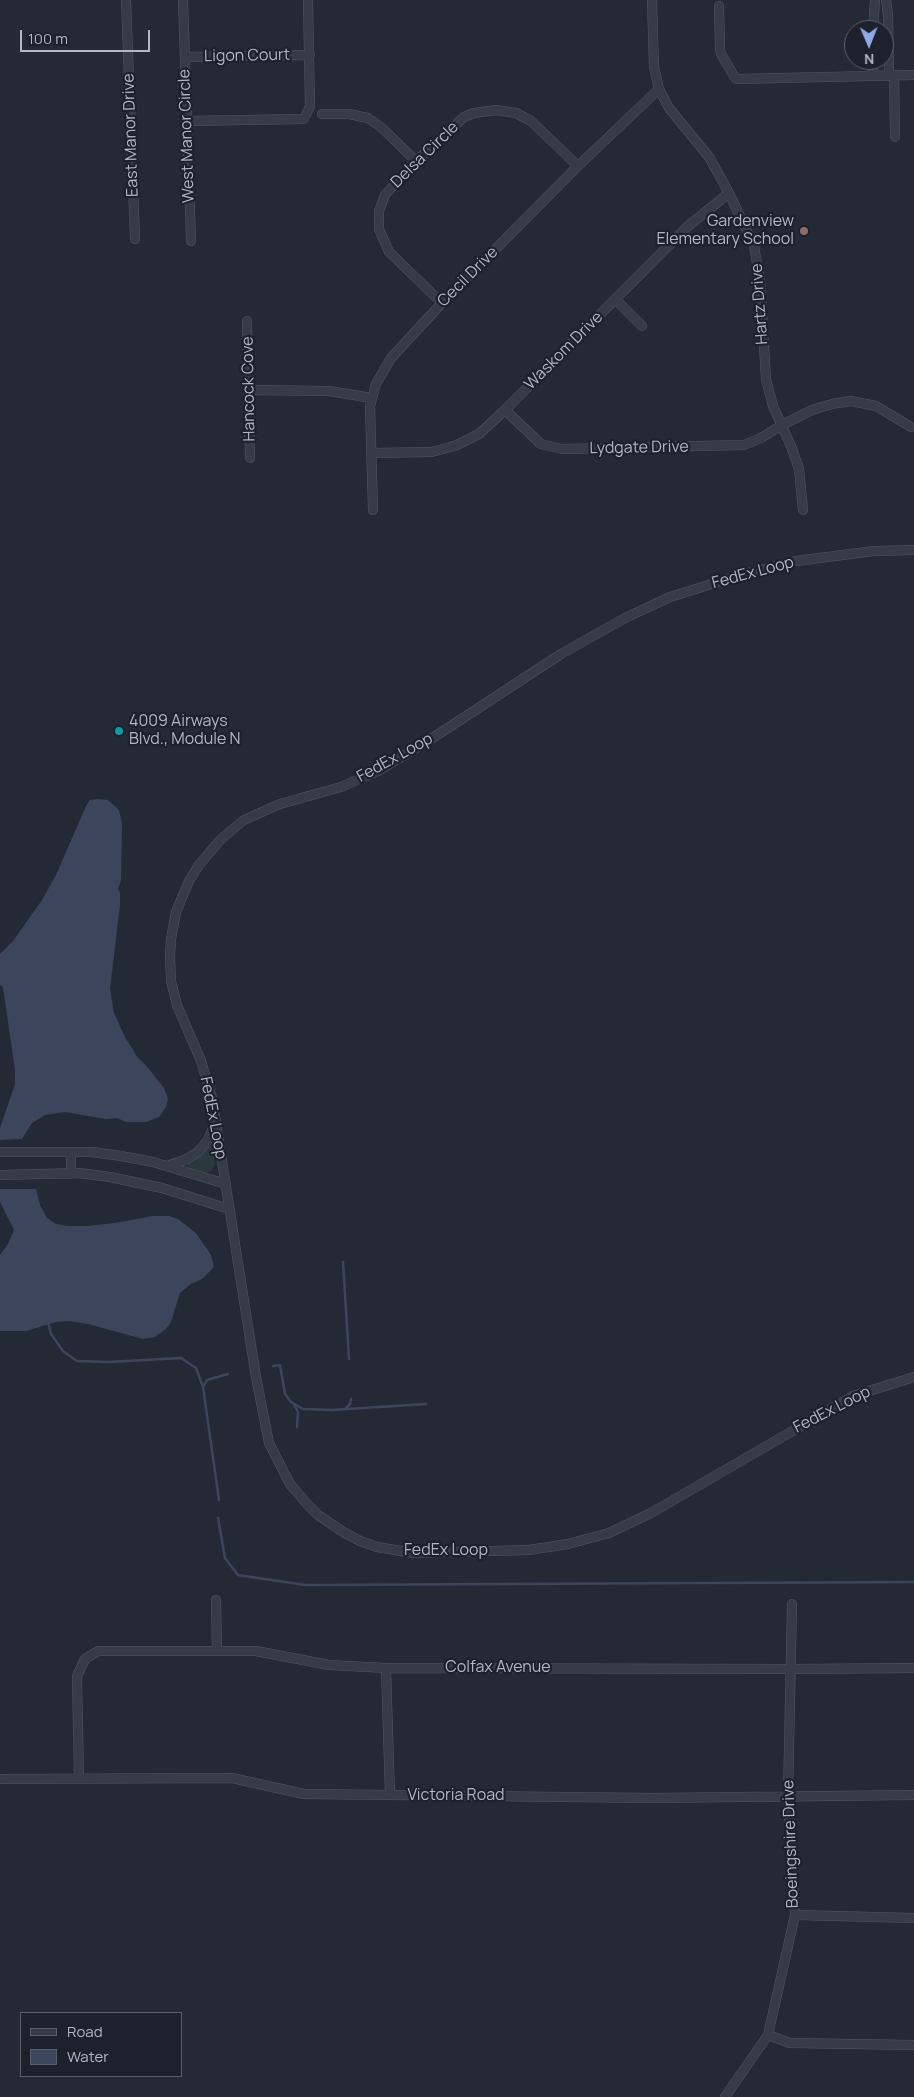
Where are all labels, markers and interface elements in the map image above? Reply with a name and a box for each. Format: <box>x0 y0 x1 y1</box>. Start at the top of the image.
scale bar <box>22 20 152 52</box>
north arrow <box>844 20 894 70</box>
text: 100 m <box>28 28 68 49</box>
street label: Ligon Court <box>204 46 290 66</box>
text: N <box>864 50 874 69</box>
street label: West Manor Circle <box>175 69 199 203</box>
street label: East Manor Drive <box>119 73 143 197</box>
street label: Delsa Circle <box>387 118 463 192</box>
place label: Gardenview Elementary School <box>656 212 794 250</box>
marker: Gardenview Elementary School <box>798 225 810 237</box>
street label: Cecil Drive <box>434 243 502 311</box>
street label: Hartz Drive <box>748 263 772 345</box>
street label: Waskom Drive <box>521 308 607 394</box>
street label: Hancock Cove <box>238 336 260 442</box>
street label: Lydgate Drive <box>589 438 689 458</box>
street label: FedEx Loop <box>710 553 796 593</box>
place label: 4009 Airways Blvd., Module N <box>129 712 240 750</box>
marker: 4009 Airways Blvd., Module N <box>113 725 125 737</box>
street label: FedEx Loop <box>354 729 436 787</box>
street label: FedEx Loop <box>196 1075 230 1161</box>
street label: FedEx Loop <box>790 1382 874 1438</box>
street label: FedEx Loop <box>404 1541 488 1561</box>
street label: Colfax Avenue <box>445 1658 551 1678</box>
street label: Boeingshire Drive <box>779 1779 803 1909</box>
street label: Victoria Road <box>408 1786 504 1806</box>
legend <box>20 2012 182 2077</box>
text: Road <box>67 2021 103 2042</box>
text: Water <box>67 2046 109 2067</box>

